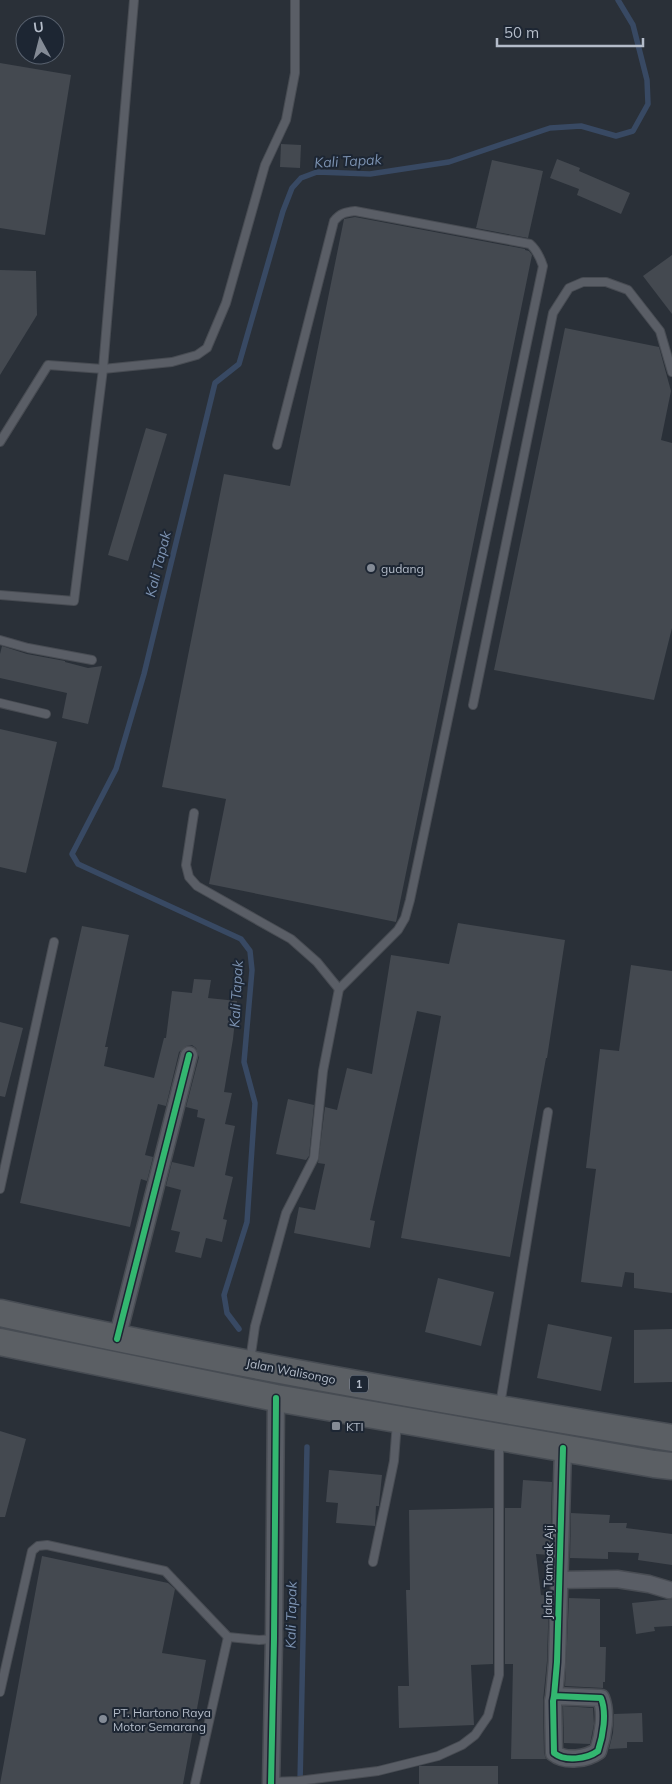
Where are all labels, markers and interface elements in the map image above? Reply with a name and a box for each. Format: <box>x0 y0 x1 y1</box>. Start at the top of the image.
north arrow <box>15 15 65 65</box>
scale bar <box>497 15 643 47</box>
text: U <box>32 18 45 37</box>
text: 50 m <box>504 23 539 42</box>
water label: Kali Tapak <box>314 150 383 172</box>
water label: Kali Tapak <box>141 528 175 599</box>
place label: gudang <box>381 561 424 576</box>
marker: gudang <box>365 562 377 574</box>
water label: Kali Tapak <box>225 959 247 1028</box>
street label: Jalan Walisongo <box>245 1355 337 1387</box>
road number: 1 <box>350 1376 368 1392</box>
place label: KTI <box>346 1419 364 1434</box>
marker: KTI <box>330 1420 342 1432</box>
street label: Jalan Tambak Aji <box>540 1525 556 1619</box>
water label: Kali Tapak <box>281 1580 301 1649</box>
place label: PT. Hartono Raya Motor Semarang <box>113 1705 211 1734</box>
marker: PT. Hartono Raya Motor Semarang <box>97 1713 109 1725</box>

